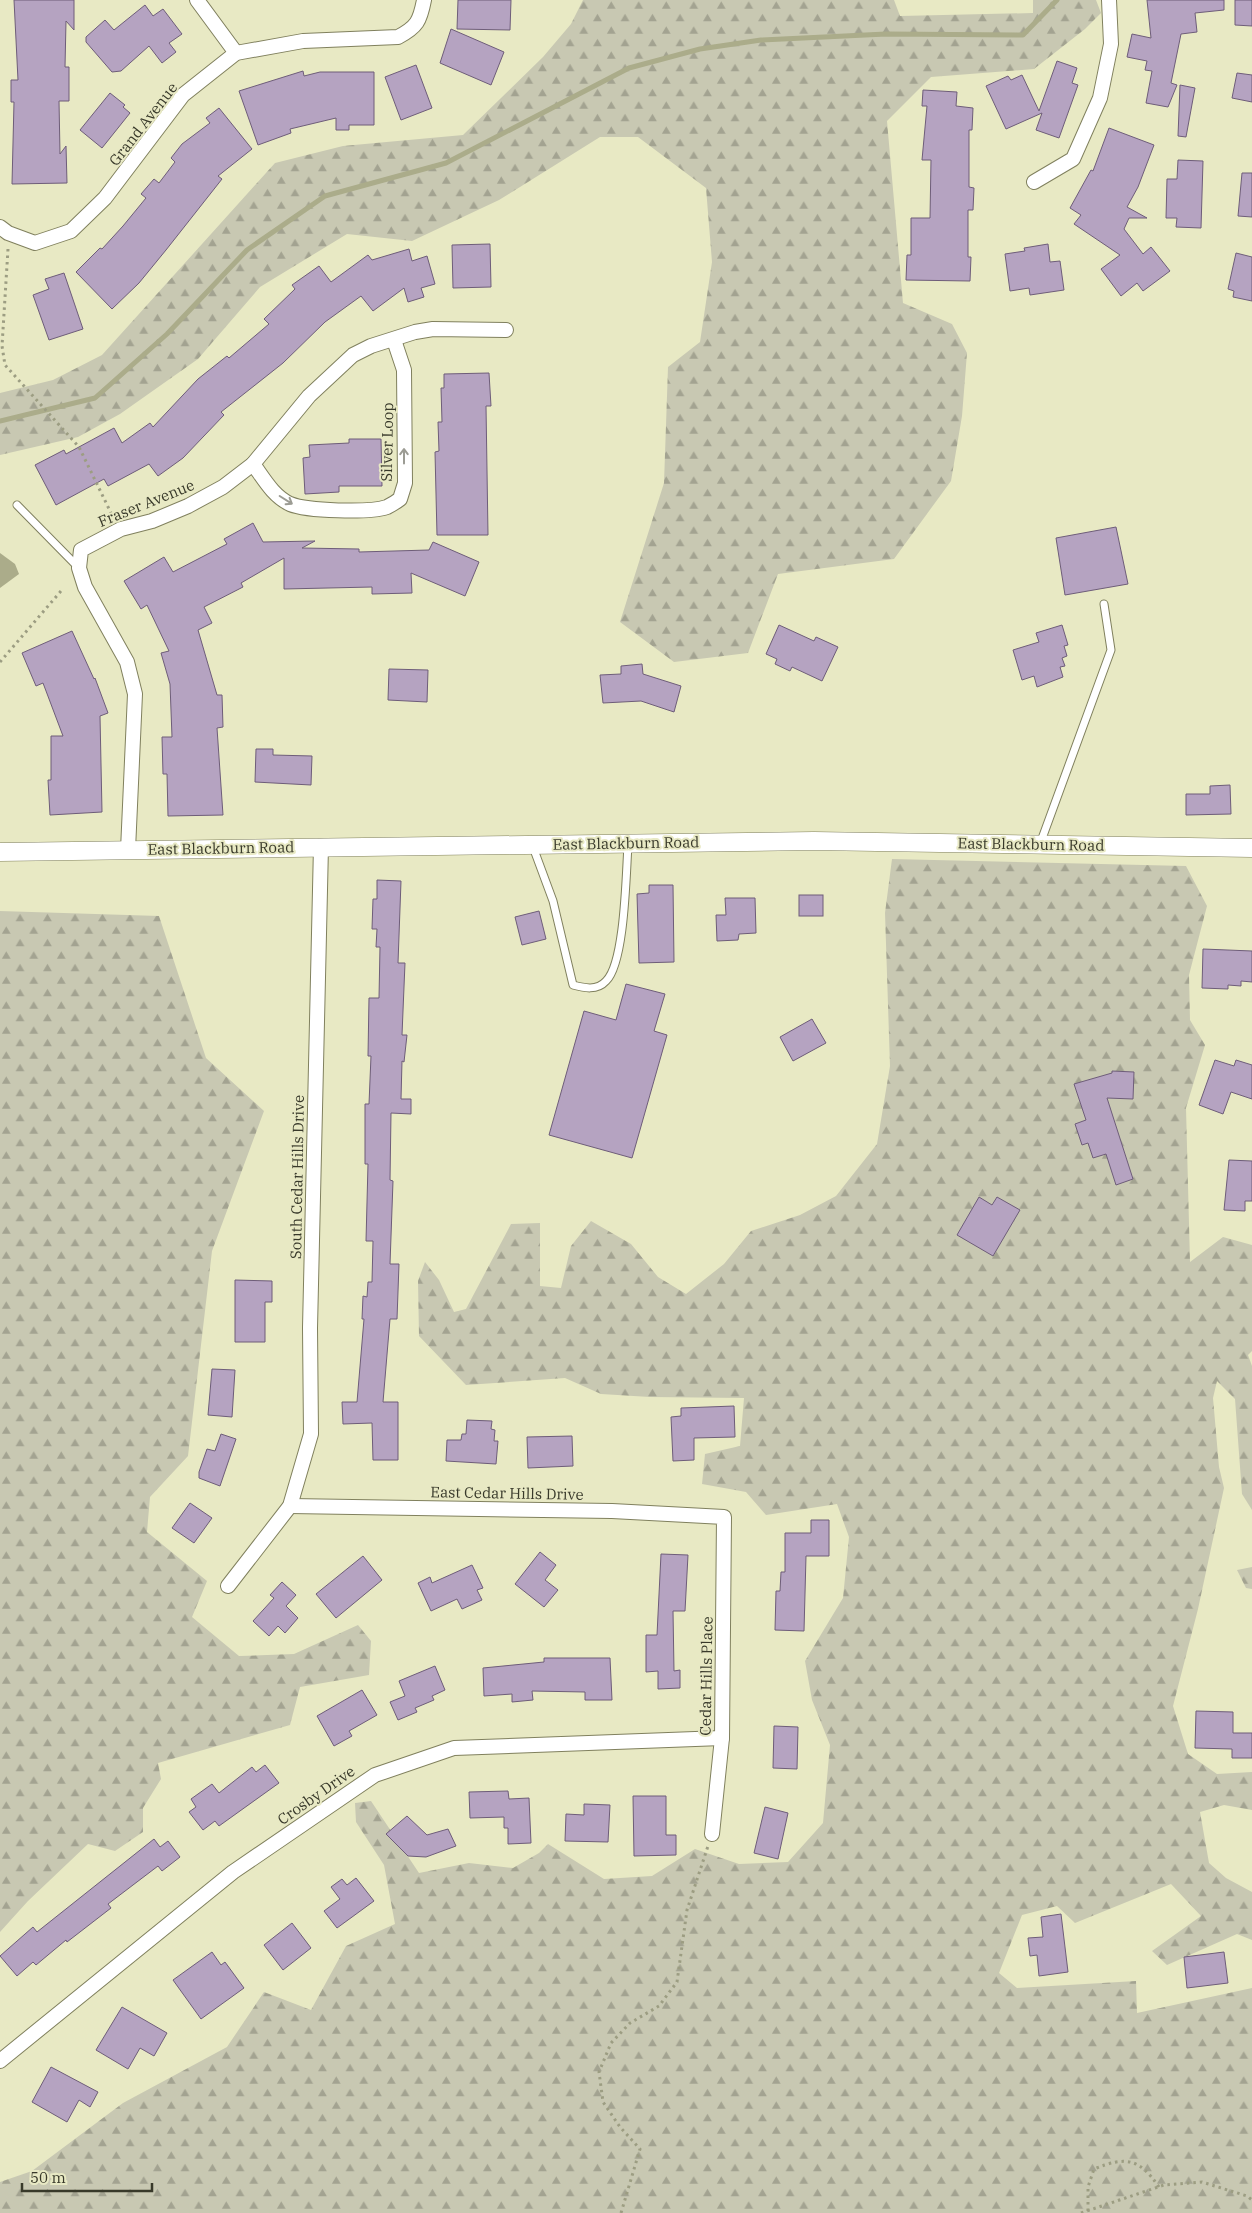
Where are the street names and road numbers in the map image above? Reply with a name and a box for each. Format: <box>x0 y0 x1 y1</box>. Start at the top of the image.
street label: Grand Avenue <box>105 79 181 169</box>
street label: Silver Loop <box>377 402 397 482</box>
street label: Fraser Avenue <box>95 475 197 531</box>
street label: East Blackburn Road <box>552 832 700 854</box>
street label: East Blackburn Road <box>957 833 1105 855</box>
street label: East Blackburn Road <box>147 837 295 859</box>
street label: South Cedar Hills Drive <box>286 1095 308 1259</box>
street label: East Cedar Hills Drive <box>430 1482 584 1504</box>
street label: Cedar Hills Place <box>695 1616 717 1736</box>
street label: Crosby Drive <box>274 1761 358 1829</box>

